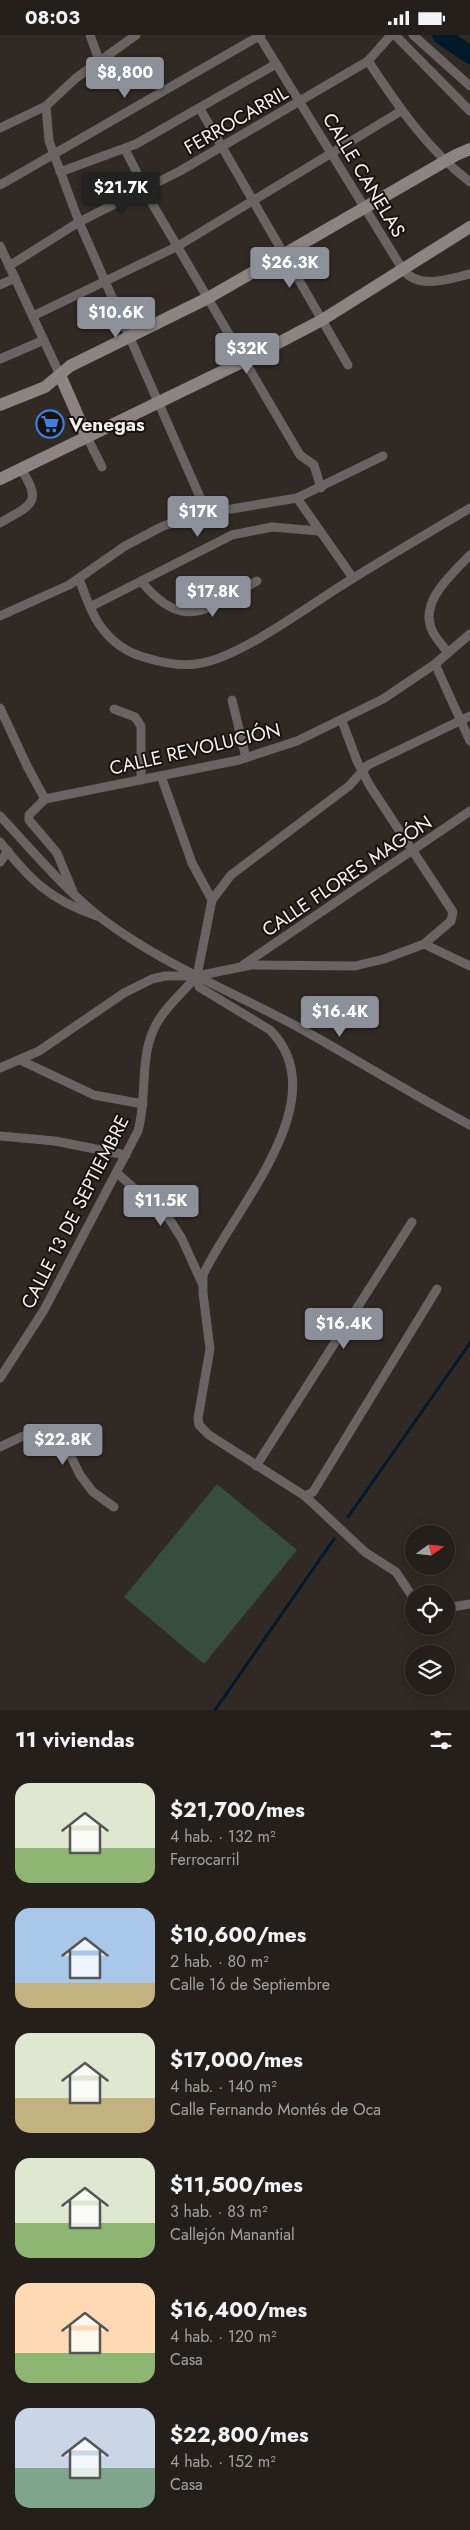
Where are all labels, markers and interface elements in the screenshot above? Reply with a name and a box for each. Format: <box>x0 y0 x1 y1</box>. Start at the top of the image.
text: 08:03 <box>25 4 80 31</box>
pin: $8,800 <box>84 57 166 99</box>
text: $8,800 <box>97 61 153 84</box>
street label: FERROCARRIL <box>179 79 293 161</box>
street label: CALLE CANELAS <box>316 108 412 242</box>
pin: $21.7K <box>80 171 162 214</box>
text: $21.7K <box>94 176 148 199</box>
pin: $26.3K <box>249 247 331 289</box>
text: $26.3K <box>261 251 319 274</box>
pin: $10.6K <box>75 297 157 339</box>
text: $10.6K <box>88 301 144 324</box>
pin: $32K <box>217 333 277 375</box>
text: $32K <box>226 337 268 360</box>
supermarket icon: Venegas <box>35 409 65 439</box>
place label: Venegas <box>68 411 145 438</box>
pin: $17K <box>168 495 228 538</box>
text: $17K <box>179 500 217 523</box>
pin: $17.8K <box>172 575 254 618</box>
text: $17.8K <box>187 580 239 603</box>
street label: CALLE REVOLUCIÓN <box>107 716 283 782</box>
street label: CALLE FLORES MAGÓN <box>257 809 437 943</box>
pin: $16.4K <box>299 995 381 1038</box>
text: $16.4K <box>312 1000 368 1023</box>
street label: CALLE 13 DE SEPTIEMBRE <box>14 1111 136 1313</box>
pin: $11.5K <box>120 1185 202 1227</box>
text: $11.5K <box>135 1189 187 1212</box>
pin: $16.4K <box>303 1307 385 1350</box>
text: $16.4K <box>316 1312 372 1335</box>
pin: $22.8K <box>22 1423 104 1466</box>
text: $22.8K <box>34 1428 92 1451</box>
north arrow <box>405 1525 455 1575</box>
map controls <box>405 1525 455 1695</box>
button: locate <box>405 1585 455 1635</box>
button: layers <box>405 1645 455 1695</box>
text: 11 viviendas <box>15 1725 134 1755</box>
icon: filters <box>427 1726 455 1754</box>
text: $21,700/mes <box>170 1795 305 1825</box>
icon: home <box>55 1803 115 1863</box>
text: 4 hab. · 132 m² <box>170 1825 276 1848</box>
text: Ferrocarril <box>170 1848 239 1871</box>
text: $10,600/mes <box>170 1920 306 1950</box>
icon: home <box>55 1928 115 1988</box>
text: 2 hab. · 80 m² <box>170 1950 269 1973</box>
text: Calle 16 de Septiembre <box>170 1973 330 1996</box>
text: $17,000/mes <box>170 2045 303 2075</box>
icon: home <box>55 2053 115 2113</box>
text: 4 hab. · 140 m² <box>170 2075 277 2098</box>
text: Calle Fernando Montés de Oca <box>170 2098 381 2121</box>
text: $11,500/mes <box>170 2170 303 2200</box>
icon: home <box>55 2178 115 2238</box>
text: 3 hab. · 83 m² <box>170 2200 267 2223</box>
text: Callejón Manantial <box>170 2223 295 2246</box>
text: $16,400/mes <box>170 2295 307 2325</box>
icon: home <box>55 2303 115 2363</box>
text: 4 hab. · 120 m² <box>170 2325 276 2348</box>
text: Casa <box>170 2348 203 2371</box>
text: $22,800/mes <box>170 2420 309 2450</box>
icon: home <box>55 2428 115 2488</box>
text: 4 hab. · 152 m² <box>170 2450 276 2473</box>
text: Casa <box>170 2473 203 2496</box>

